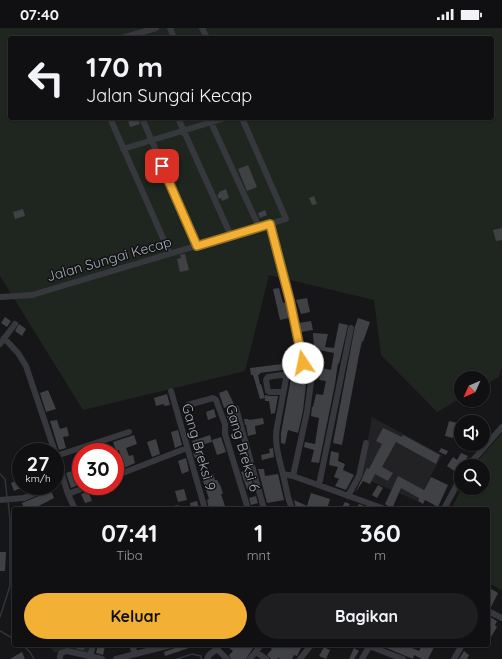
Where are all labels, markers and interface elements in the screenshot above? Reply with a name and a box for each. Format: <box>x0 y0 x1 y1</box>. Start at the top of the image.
text: 07:40 <box>20 5 59 24</box>
text: 170 m <box>86 49 163 84</box>
icon: left <box>20 52 72 104</box>
text: Jalan Sungai Kecap <box>86 84 252 107</box>
pin <box>145 149 179 183</box>
icon: arrive <box>151 155 173 177</box>
street label: Jalan Sungai Kecap <box>44 233 174 285</box>
position arrow <box>282 342 324 384</box>
north arrow <box>454 371 490 407</box>
map controls <box>454 371 490 495</box>
street label: Gang Breksi 9 <box>178 401 220 493</box>
street label: Gang Breksi 6 <box>222 402 264 494</box>
button: sound <box>454 415 490 451</box>
speed limit sign: 30 <box>72 443 124 495</box>
text: 27 <box>27 451 49 476</box>
button: search <box>454 459 490 495</box>
text: km/h <box>25 472 51 485</box>
text: 07:41 <box>101 518 158 548</box>
text: 1 <box>254 518 263 548</box>
text: 360 <box>360 518 401 548</box>
text: Tiba <box>116 547 143 563</box>
text: mnt <box>247 547 271 563</box>
text: m <box>374 547 386 563</box>
button: Keluar <box>24 593 247 639</box>
button: Bagikan <box>255 593 478 639</box>

